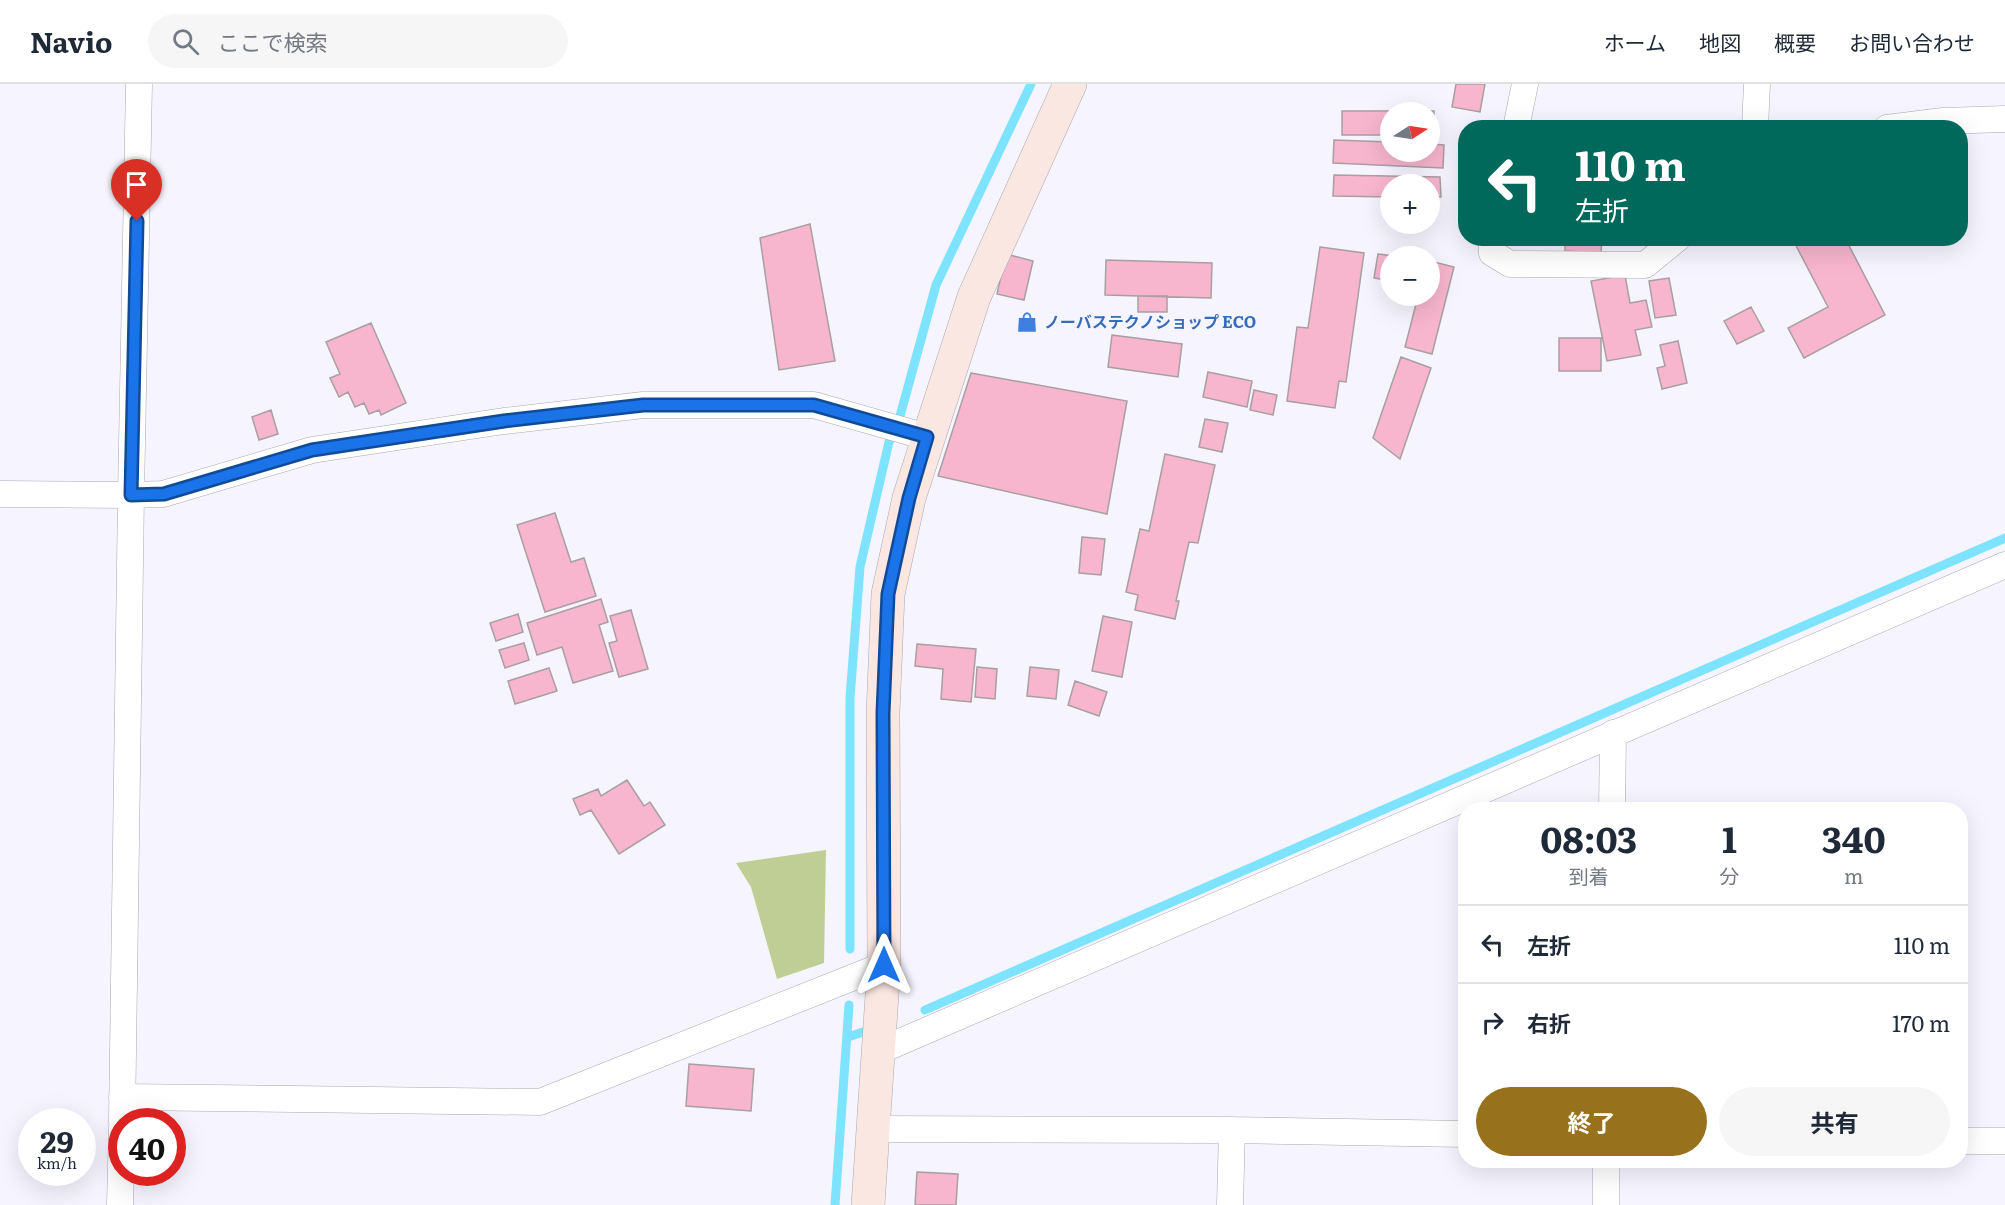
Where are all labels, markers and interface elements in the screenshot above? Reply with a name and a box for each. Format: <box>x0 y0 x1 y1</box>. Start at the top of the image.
search box <box>148 14 568 68</box>
text: Navio <box>30 20 112 62</box>
icon: search <box>169 25 202 58</box>
text: ここで検索 <box>217 25 327 58</box>
text: ホーム <box>1604 26 1666 57</box>
text: 地図 <box>1699 26 1741 57</box>
text: 概要 <box>1774 26 1816 57</box>
text: お問い合わせ <box>1849 26 1975 57</box>
north arrow <box>1380 102 1440 162</box>
map controls <box>1380 102 1440 306</box>
text: 110 m <box>1575 132 1686 194</box>
icon: left <box>1476 144 1554 222</box>
pin <box>111 159 162 221</box>
icon: arrive <box>120 168 153 201</box>
button: + <box>1380 174 1440 234</box>
text: 左折 <box>1575 189 1629 229</box>
button: − <box>1380 246 1440 306</box>
place label: ノーバステクノショップ ECO <box>1044 309 1256 333</box>
shop icon: ノーバステクノショップ ECO <box>1015 310 1039 334</box>
text: 08:03 <box>1540 811 1637 864</box>
text: 1 <box>1722 811 1737 864</box>
text: 340 <box>1822 811 1886 864</box>
text: 到着 <box>1569 860 1609 890</box>
text: 分 <box>1719 860 1739 890</box>
text: m <box>1844 860 1863 890</box>
icon: left <box>1476 928 1509 961</box>
text: 左折 <box>1527 928 1571 961</box>
text: 110 m <box>1894 928 1950 961</box>
position arrow <box>852 933 916 997</box>
icon: right <box>1476 1006 1509 1039</box>
text: 右折 <box>1527 1006 1571 1039</box>
text: 170 m <box>1892 1006 1950 1039</box>
button: 終了 <box>1476 1087 1707 1156</box>
button: 共有 <box>1719 1087 1950 1156</box>
speed limit sign: 40 <box>108 1108 186 1186</box>
text: 29 <box>40 1118 74 1162</box>
text: km/h <box>37 1151 77 1174</box>

